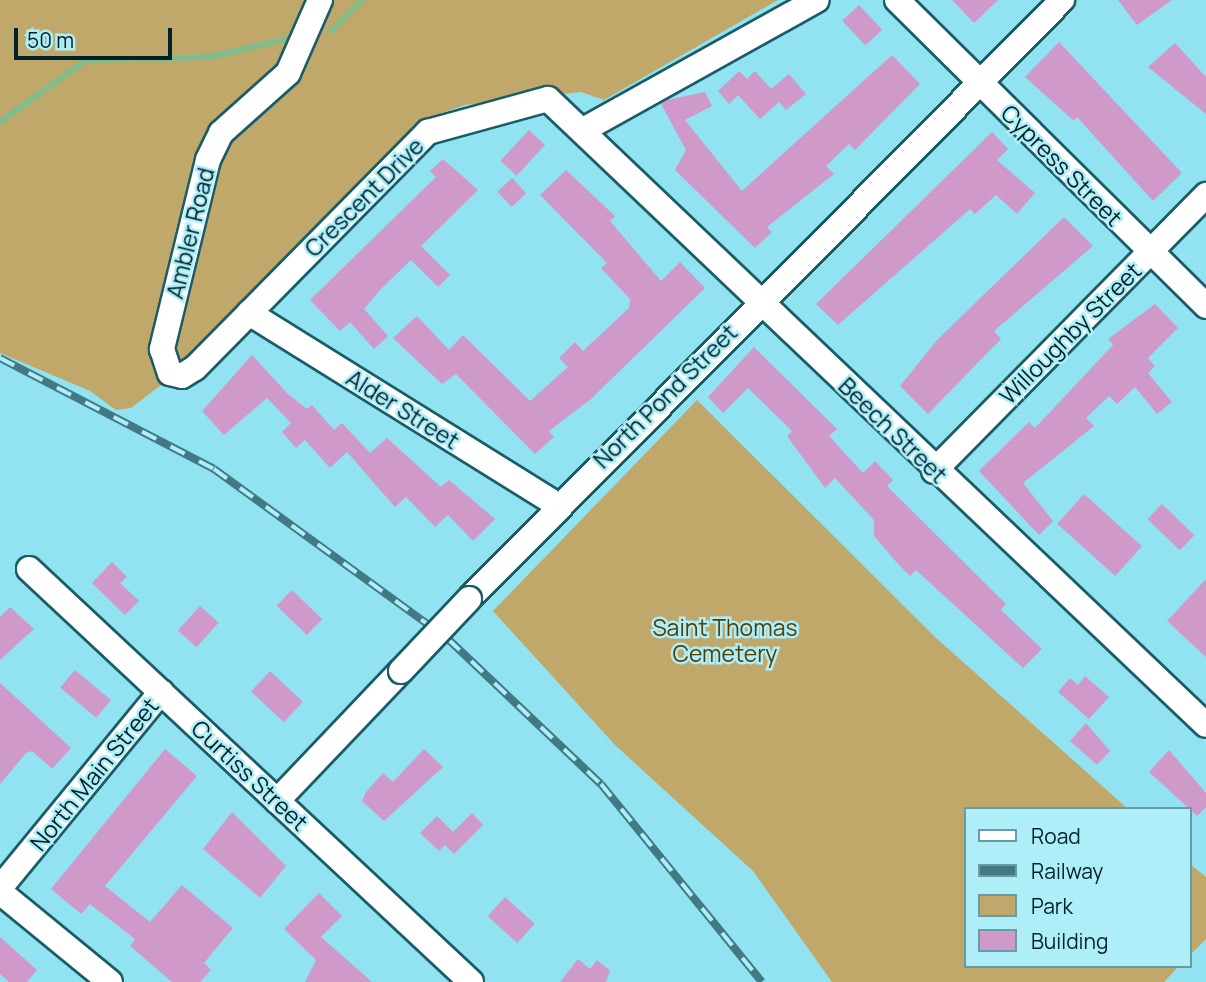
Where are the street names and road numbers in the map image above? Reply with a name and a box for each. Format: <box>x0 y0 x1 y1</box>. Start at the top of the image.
street label: Cypress Street <box>996 99 1128 231</box>
street label: Crescent Drive <box>299 132 429 262</box>
street label: Ambler Road <box>160 165 220 301</box>
street label: Willoughby Street <box>993 256 1147 410</box>
street label: North Pond Street <box>587 318 743 474</box>
street label: Alder Street <box>342 364 464 454</box>
street label: Beech Street <box>833 372 953 488</box>
street label: North Main Street <box>24 692 164 856</box>
street label: Curtiss Street <box>186 714 314 836</box>

